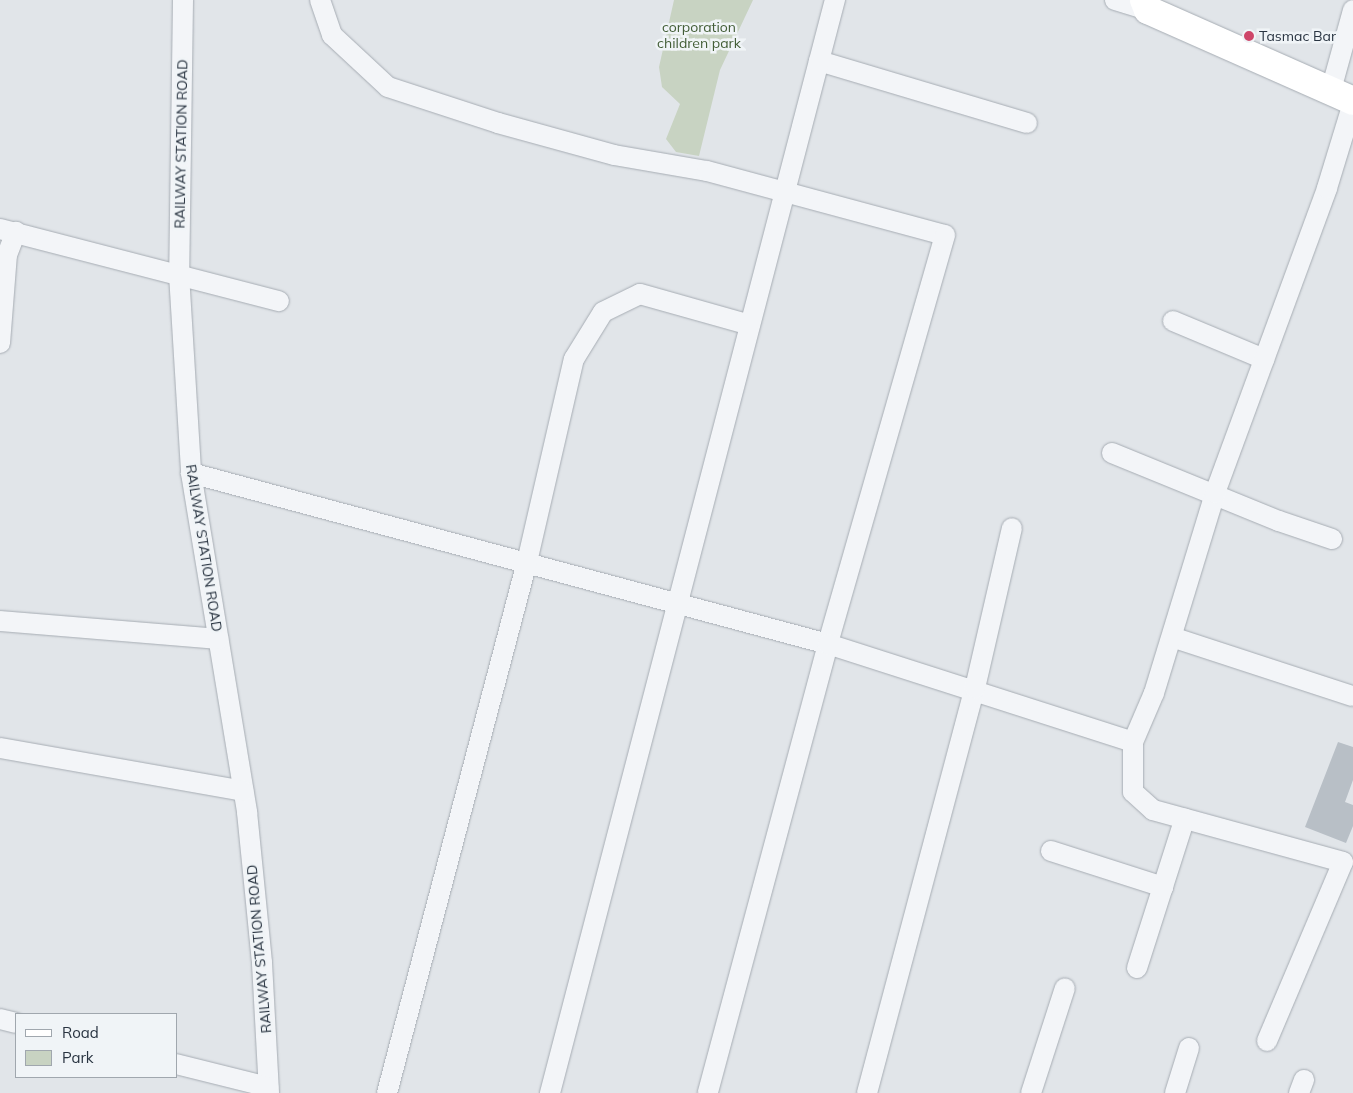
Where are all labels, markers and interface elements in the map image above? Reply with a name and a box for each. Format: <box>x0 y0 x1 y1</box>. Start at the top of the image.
park label: corporation children park <box>657 19 741 52</box>
place label: Tasmac Bar <box>1259 28 1336 44</box>
marker: Tasmac Bar <box>1243 30 1255 42</box>
street label: RAILWAY STATION ROAD <box>171 59 191 229</box>
street label: RAILWAY STATION ROAD <box>182 463 226 633</box>
street label: RAILWAY STATION ROAD <box>243 864 275 1034</box>
legend <box>15 1013 178 1078</box>
text: Road <box>62 1023 99 1042</box>
text: Park <box>62 1048 94 1067</box>

